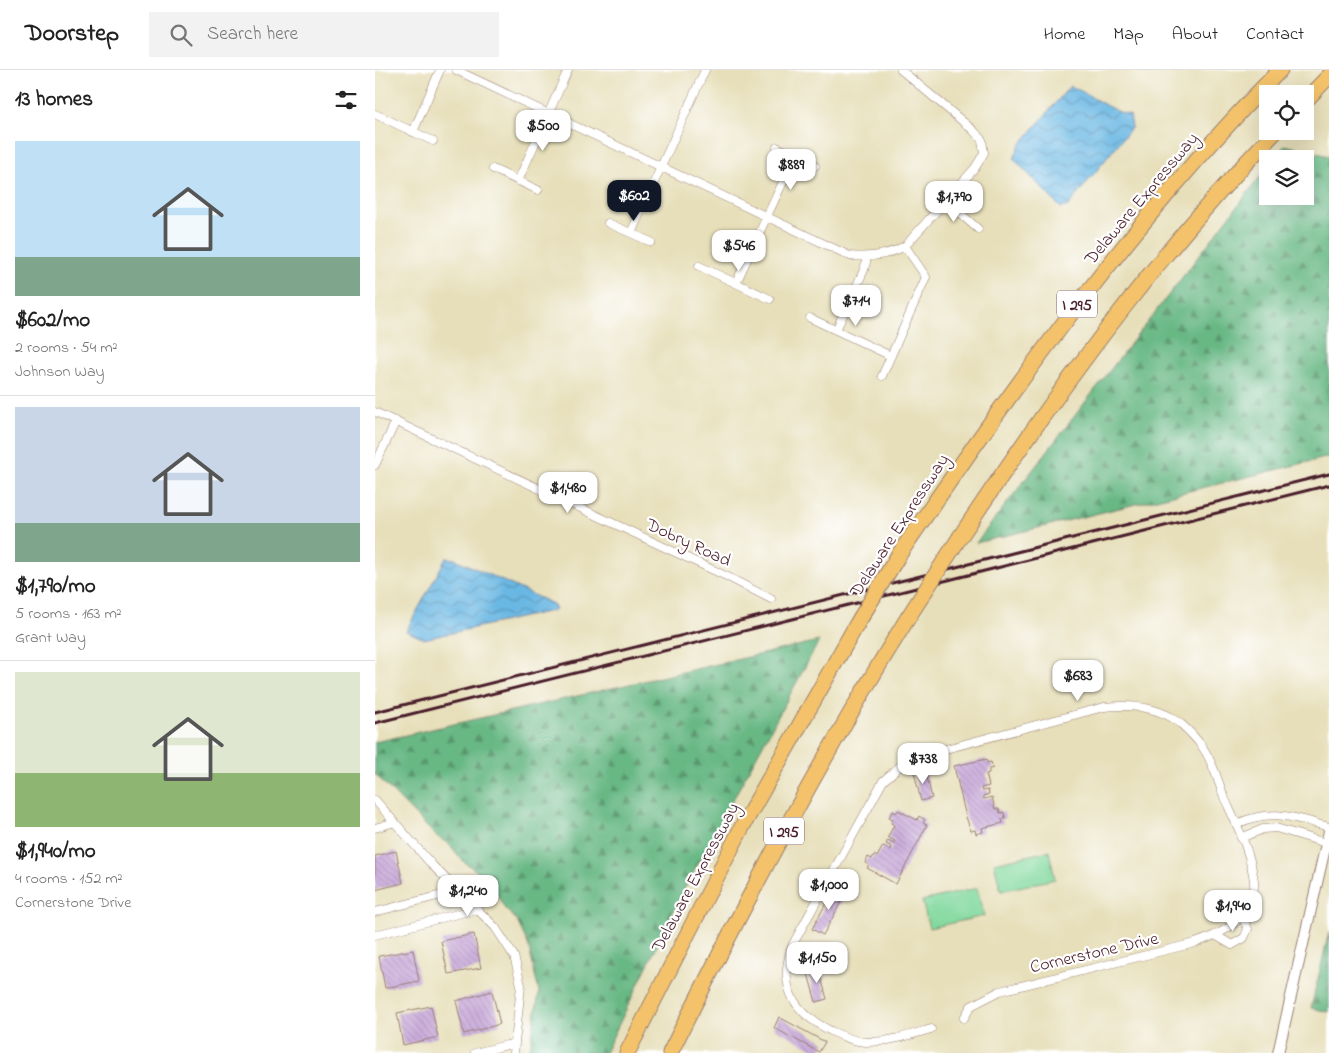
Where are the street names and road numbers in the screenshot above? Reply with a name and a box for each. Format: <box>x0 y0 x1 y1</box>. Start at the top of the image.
street label: Delaware Expressway <box>1079 127 1206 272</box>
road number: I 295 <box>1057 290 1097 318</box>
street label: Delaware Expressway <box>844 449 957 604</box>
street label: Dobry Road <box>641 512 735 575</box>
street label: Delaware Expressway <box>646 799 747 958</box>
road number: I 295 <box>764 818 804 844</box>
street label: Cornerstone Drive <box>1028 926 1162 981</box>

